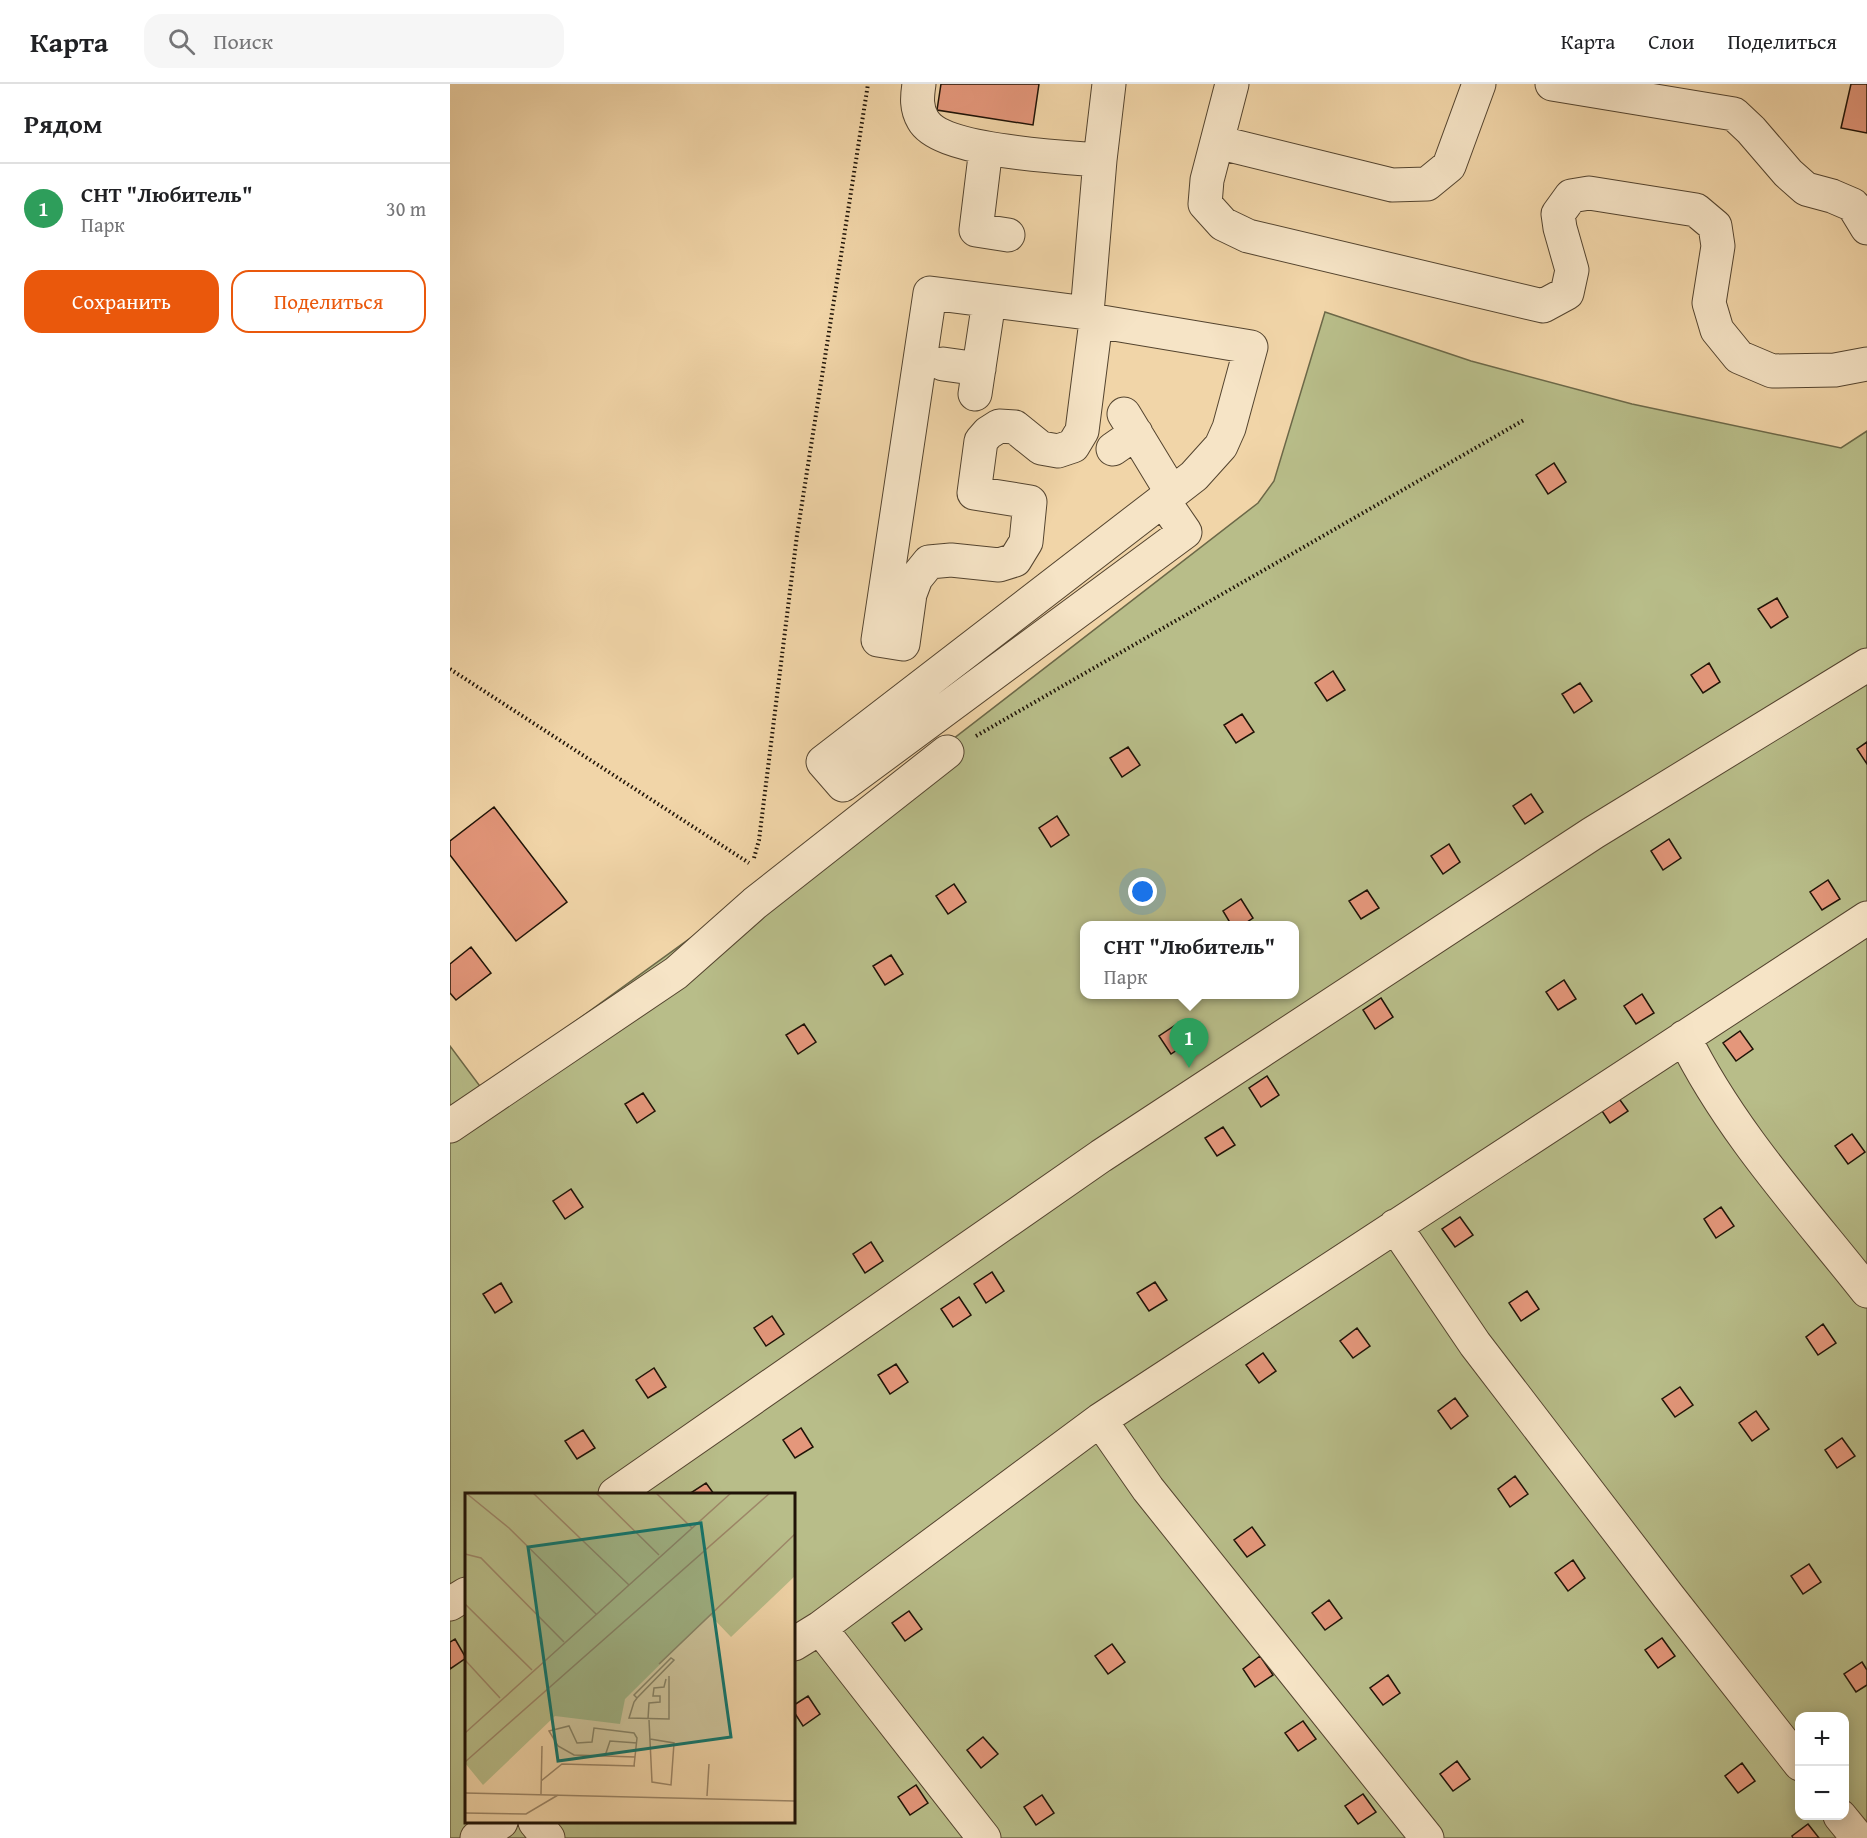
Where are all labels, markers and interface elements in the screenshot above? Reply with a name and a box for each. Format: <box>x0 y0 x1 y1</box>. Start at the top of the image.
search box <box>144 14 564 68</box>
text: Карта <box>30 21 108 62</box>
icon: search <box>165 25 198 58</box>
text: Поиск <box>213 25 273 57</box>
text: Карта <box>1561 26 1615 57</box>
text: Слои <box>1648 26 1694 57</box>
text: Поделиться <box>1727 26 1837 57</box>
text: Рядом <box>24 104 102 143</box>
text: СНТ "Любитель" <box>81 178 253 210</box>
text: 1 <box>38 194 49 223</box>
text: 30 m <box>386 194 426 223</box>
text: Парк <box>81 210 125 239</box>
button: Сохранить <box>24 270 219 333</box>
button: Поделиться <box>231 270 426 333</box>
your location <box>1128 877 1157 906</box>
popup <box>1080 921 1299 999</box>
text: СНТ "Любитель" <box>1104 930 1275 962</box>
text: Парк <box>1104 962 1147 991</box>
pin: 1 <box>1170 1018 1208 1068</box>
inset map <box>465 1493 795 1823</box>
map controls <box>1795 1712 1849 1820</box>
button: + <box>1795 1712 1849 1766</box>
button: − <box>1795 1766 1849 1820</box>

